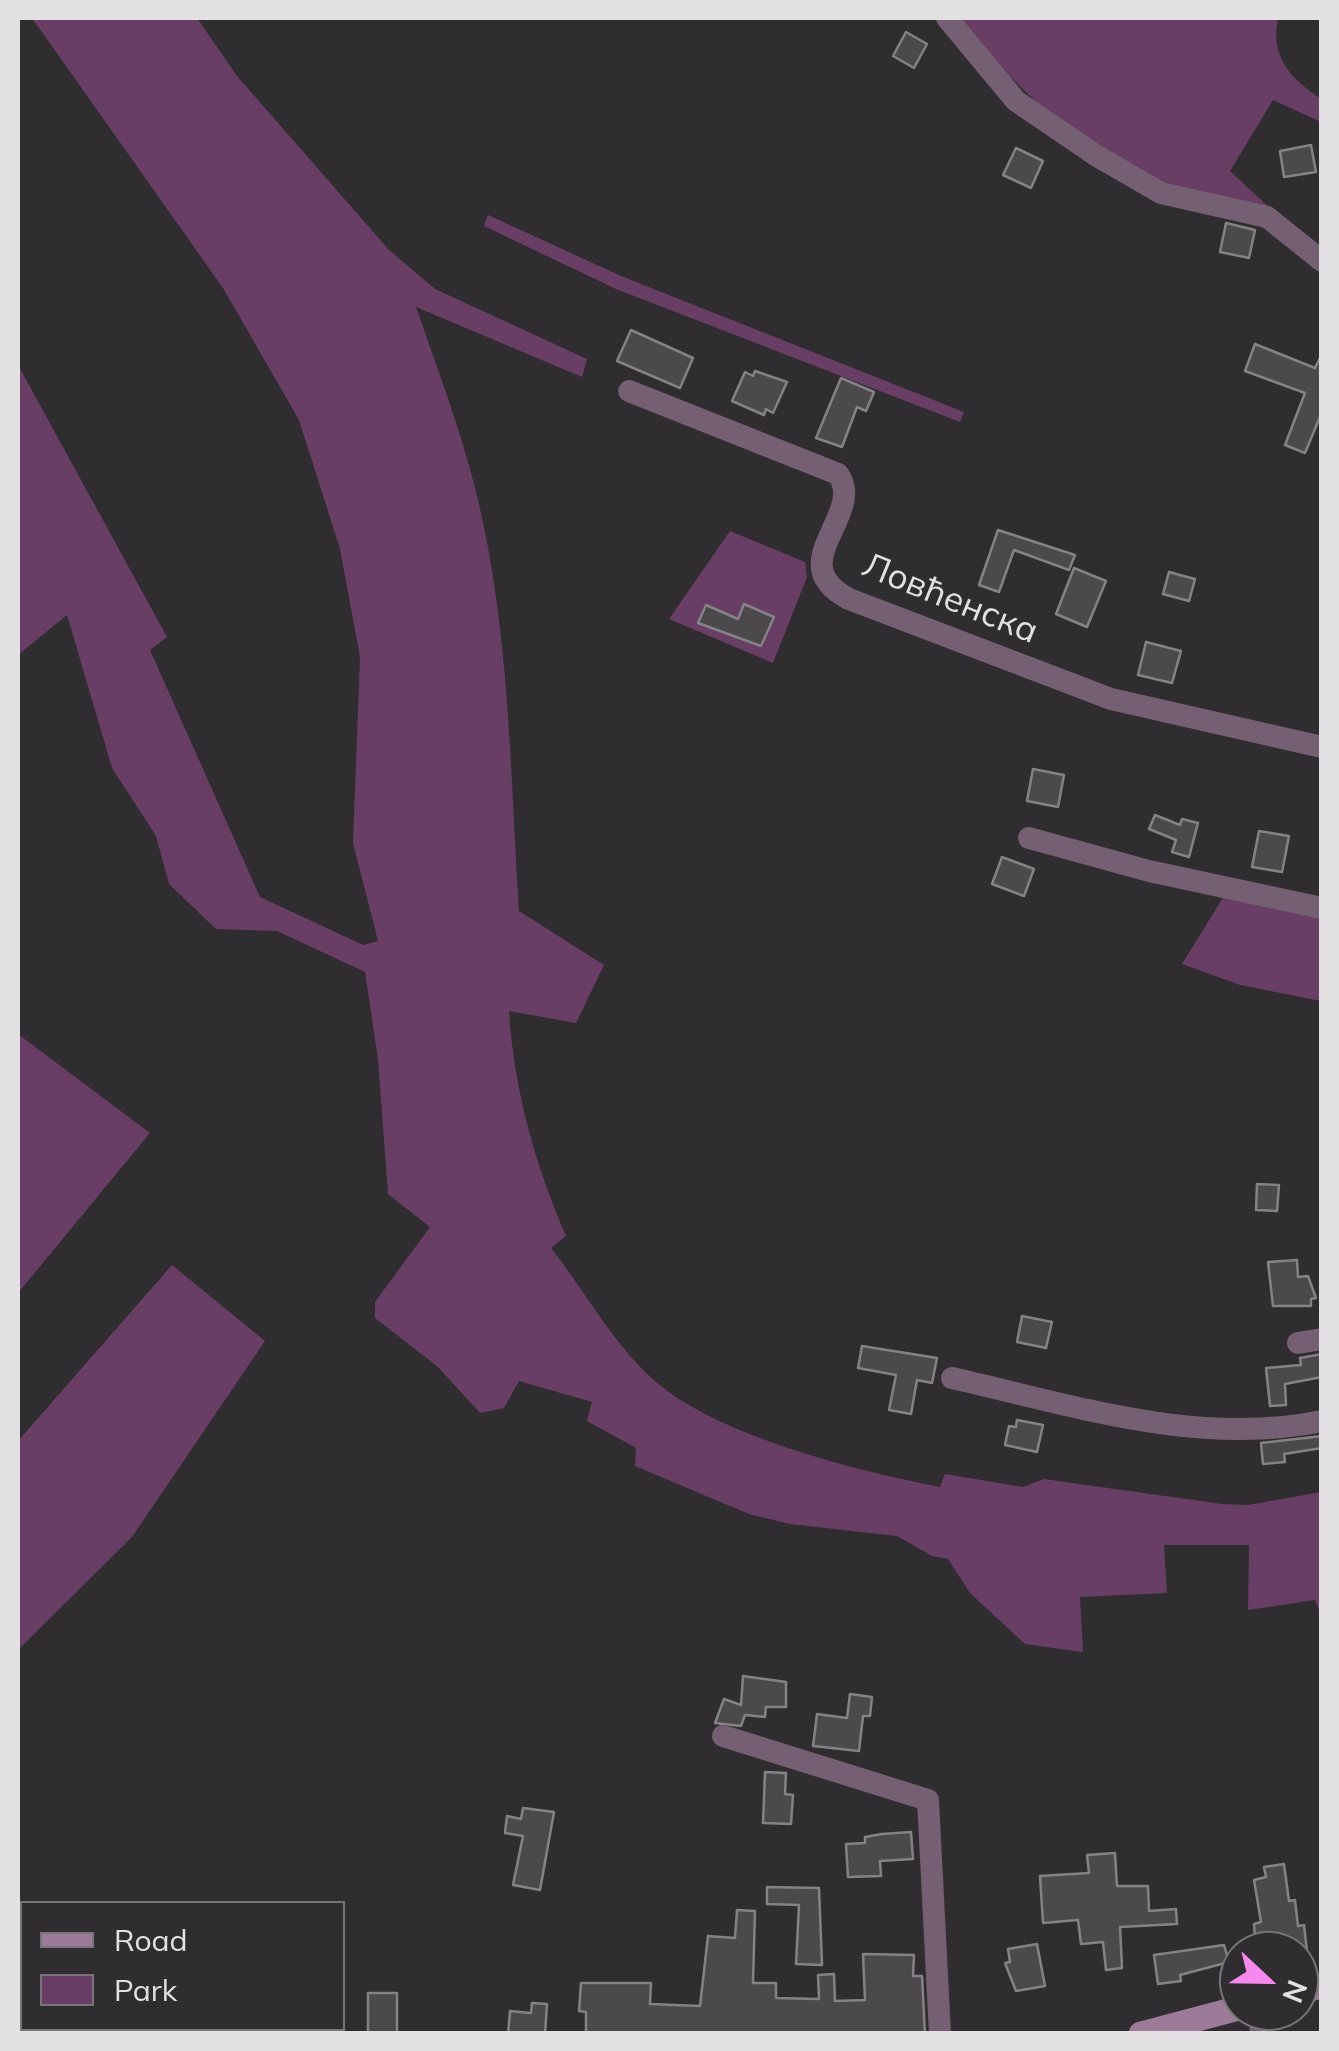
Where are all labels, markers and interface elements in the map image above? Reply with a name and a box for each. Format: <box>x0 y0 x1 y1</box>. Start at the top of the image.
street label: Ловћенска <box>856 545 1044 653</box>
legend <box>20 1901 345 2031</box>
text: Road <box>114 1921 188 1959</box>
north arrow <box>1219 1931 1319 2031</box>
text: Park <box>114 1971 177 2009</box>
text: N <box>1275 1975 1316 2008</box>

